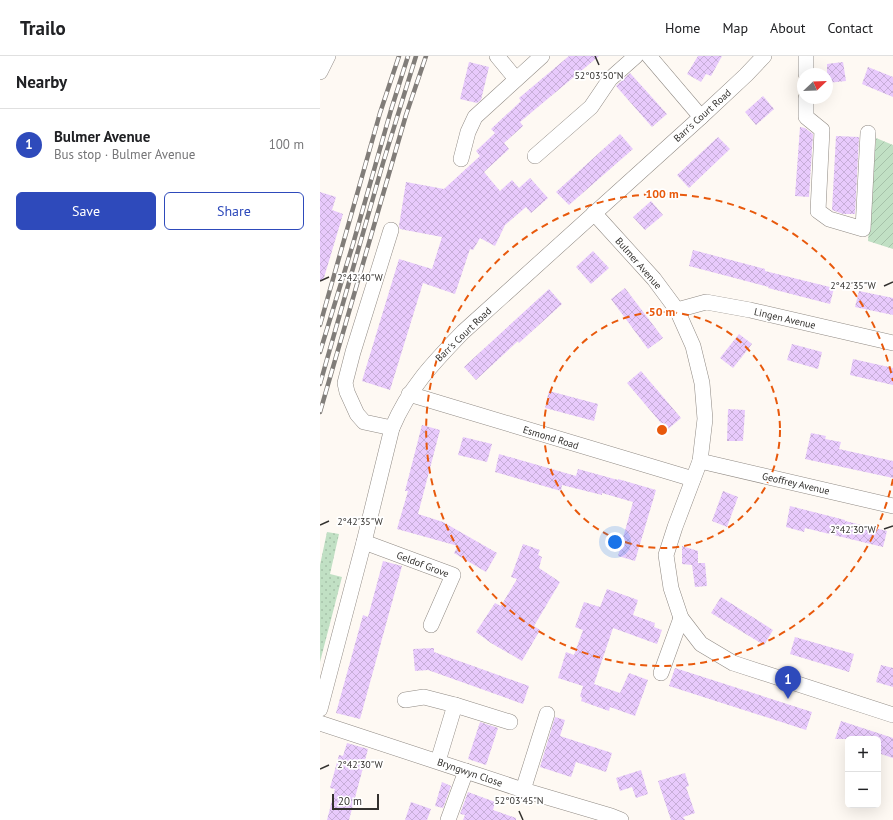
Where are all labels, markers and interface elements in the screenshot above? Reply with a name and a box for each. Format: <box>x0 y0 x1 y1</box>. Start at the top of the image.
text: Trailo <box>20 16 66 40</box>
text: Home <box>665 19 700 37</box>
text: Map <box>722 19 748 37</box>
text: About <box>770 19 806 37</box>
text: Contact <box>828 19 873 37</box>
north arrow <box>797 68 833 104</box>
text: 52°03'50"N <box>574 69 624 82</box>
text: Nearby <box>16 71 67 93</box>
street label: Barr's Court Road <box>671 86 734 145</box>
text: Bulmer Avenue <box>54 127 150 146</box>
text: 1 <box>25 136 33 153</box>
text: 100 m <box>269 136 304 153</box>
text: Bus stop · Bulmer Avenue <box>54 146 195 163</box>
text: 100 m <box>645 186 679 201</box>
button: Save <box>16 192 156 230</box>
button: Share <box>164 192 304 230</box>
street label: Bulmer Avenue <box>613 235 665 292</box>
text: 2°42'40"W <box>337 271 384 284</box>
text: 2°42'35"W <box>830 279 877 292</box>
street label: Barr's Court Road <box>433 304 494 364</box>
text: 50 m <box>649 304 675 319</box>
street label: Lingen Avenue <box>753 305 817 332</box>
street label: Esmond Road <box>521 423 580 452</box>
centre of rings <box>655 423 669 437</box>
street label: Geoffrey Avenue <box>761 469 831 498</box>
text: 2°42'35"W <box>337 515 384 528</box>
text: 2°42'30"W <box>830 523 877 536</box>
your location <box>605 532 625 552</box>
street label: Geldof Grove <box>395 549 451 580</box>
pin: 1 <box>775 666 801 699</box>
map controls <box>845 736 881 808</box>
button: + <box>845 736 881 772</box>
street label: Bryngwyn Close <box>435 755 504 790</box>
text: 2°42'30"W <box>337 758 384 771</box>
button: − <box>845 772 881 808</box>
scale bar <box>332 792 379 811</box>
text: 20 m <box>338 794 362 808</box>
text: 52°03'45"N <box>494 794 544 807</box>

